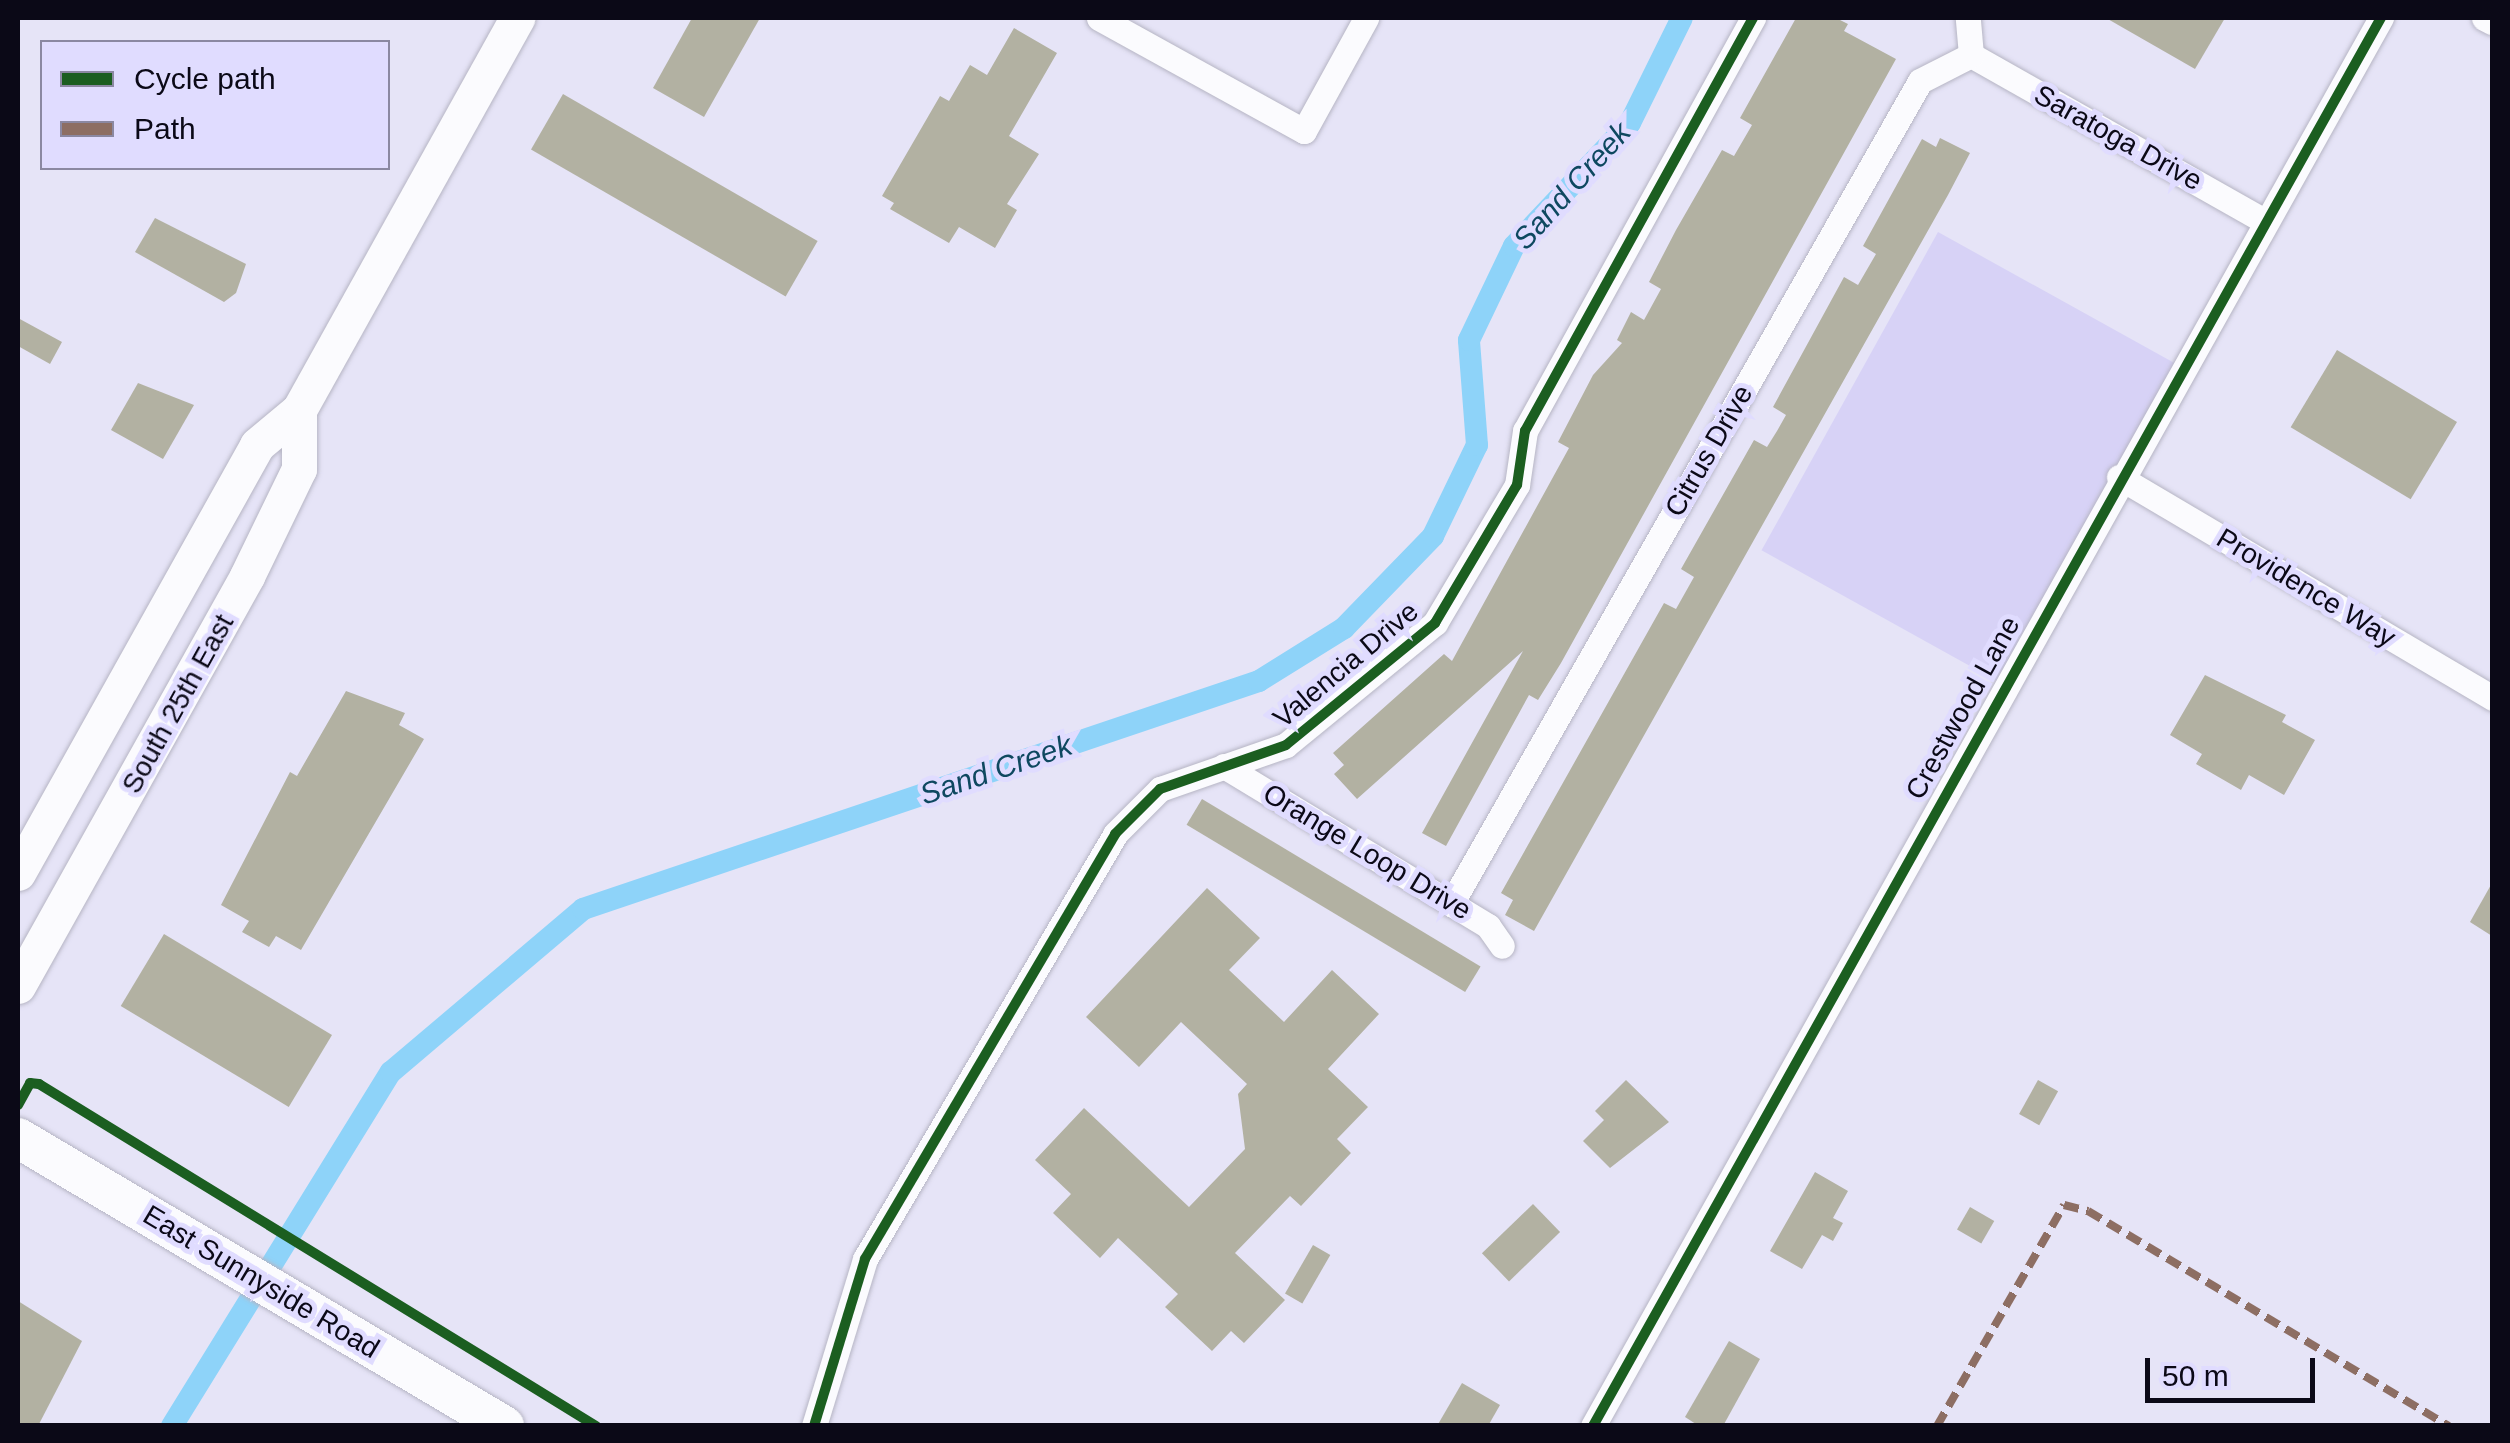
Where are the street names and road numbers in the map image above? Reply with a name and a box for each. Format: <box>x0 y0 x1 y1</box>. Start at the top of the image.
street label: Saratoga Drive <box>2028 78 2208 198</box>
street label: Citrus Drive <box>1658 379 1760 523</box>
street label: Providence Way <box>2210 521 2402 655</box>
street label: Valencia Drive <box>1267 595 1425 735</box>
street label: South 25th East <box>115 609 241 799</box>
street label: Crestwood Lane <box>1899 611 2027 805</box>
street label: Orange Loop Drive <box>1257 777 1477 927</box>
street label: East Sunnyside Road <box>137 1198 385 1366</box>

